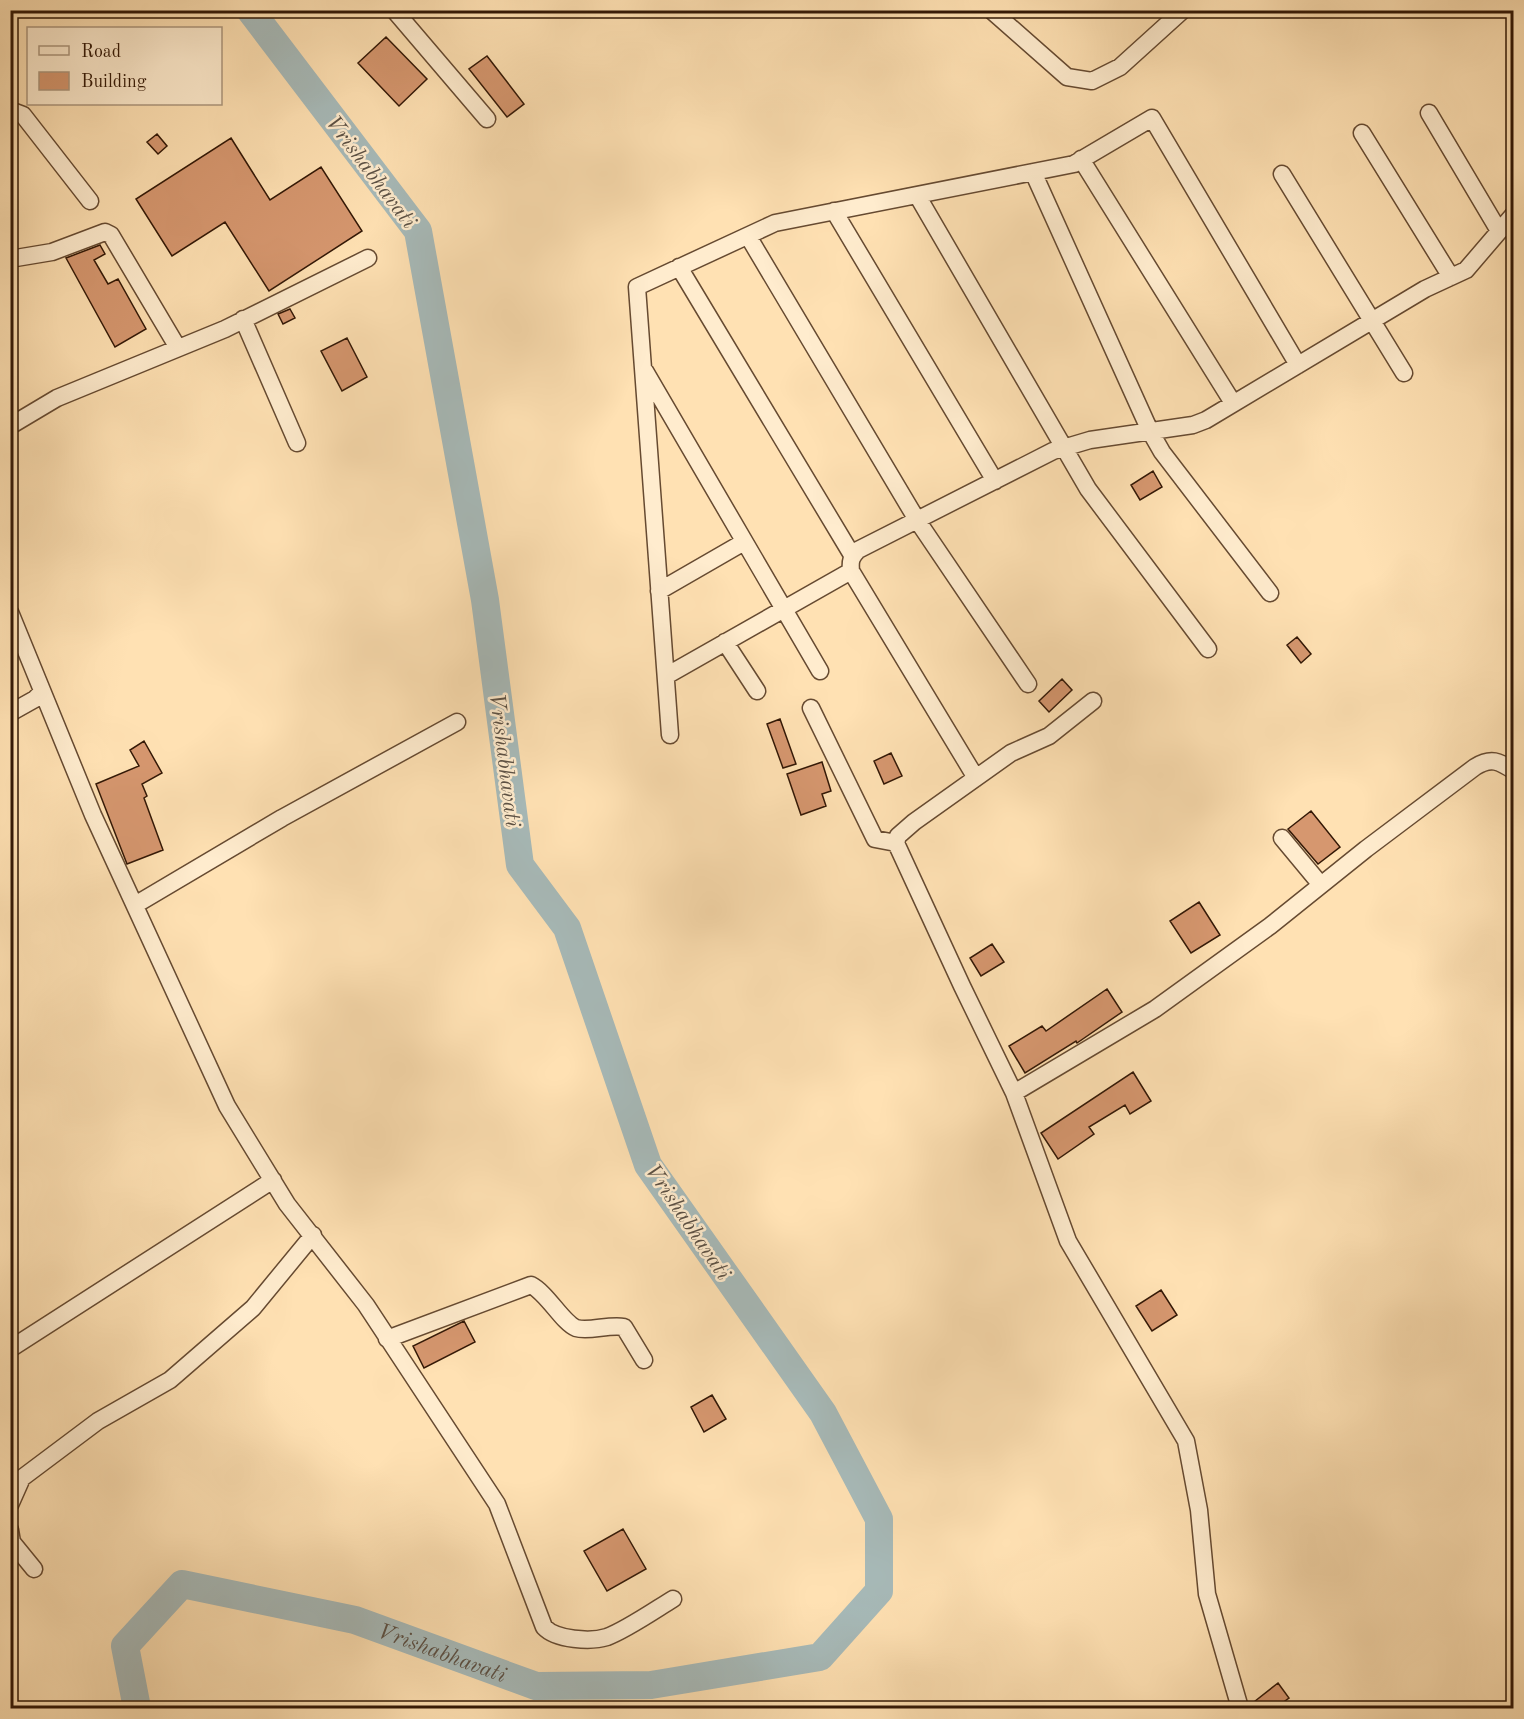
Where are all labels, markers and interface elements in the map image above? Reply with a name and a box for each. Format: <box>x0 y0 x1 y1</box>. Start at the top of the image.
legend <box>27 27 222 105</box>
text: Road <box>81 43 121 61</box>
text: Building <box>81 73 147 91</box>
water label: Vrishabhavati <box>321 112 420 233</box>
water label: Vrishabhavati <box>485 692 523 829</box>
water label: Vrishabhavati <box>640 1160 735 1285</box>
water label: Vrishabhavati <box>374 1620 510 1687</box>

